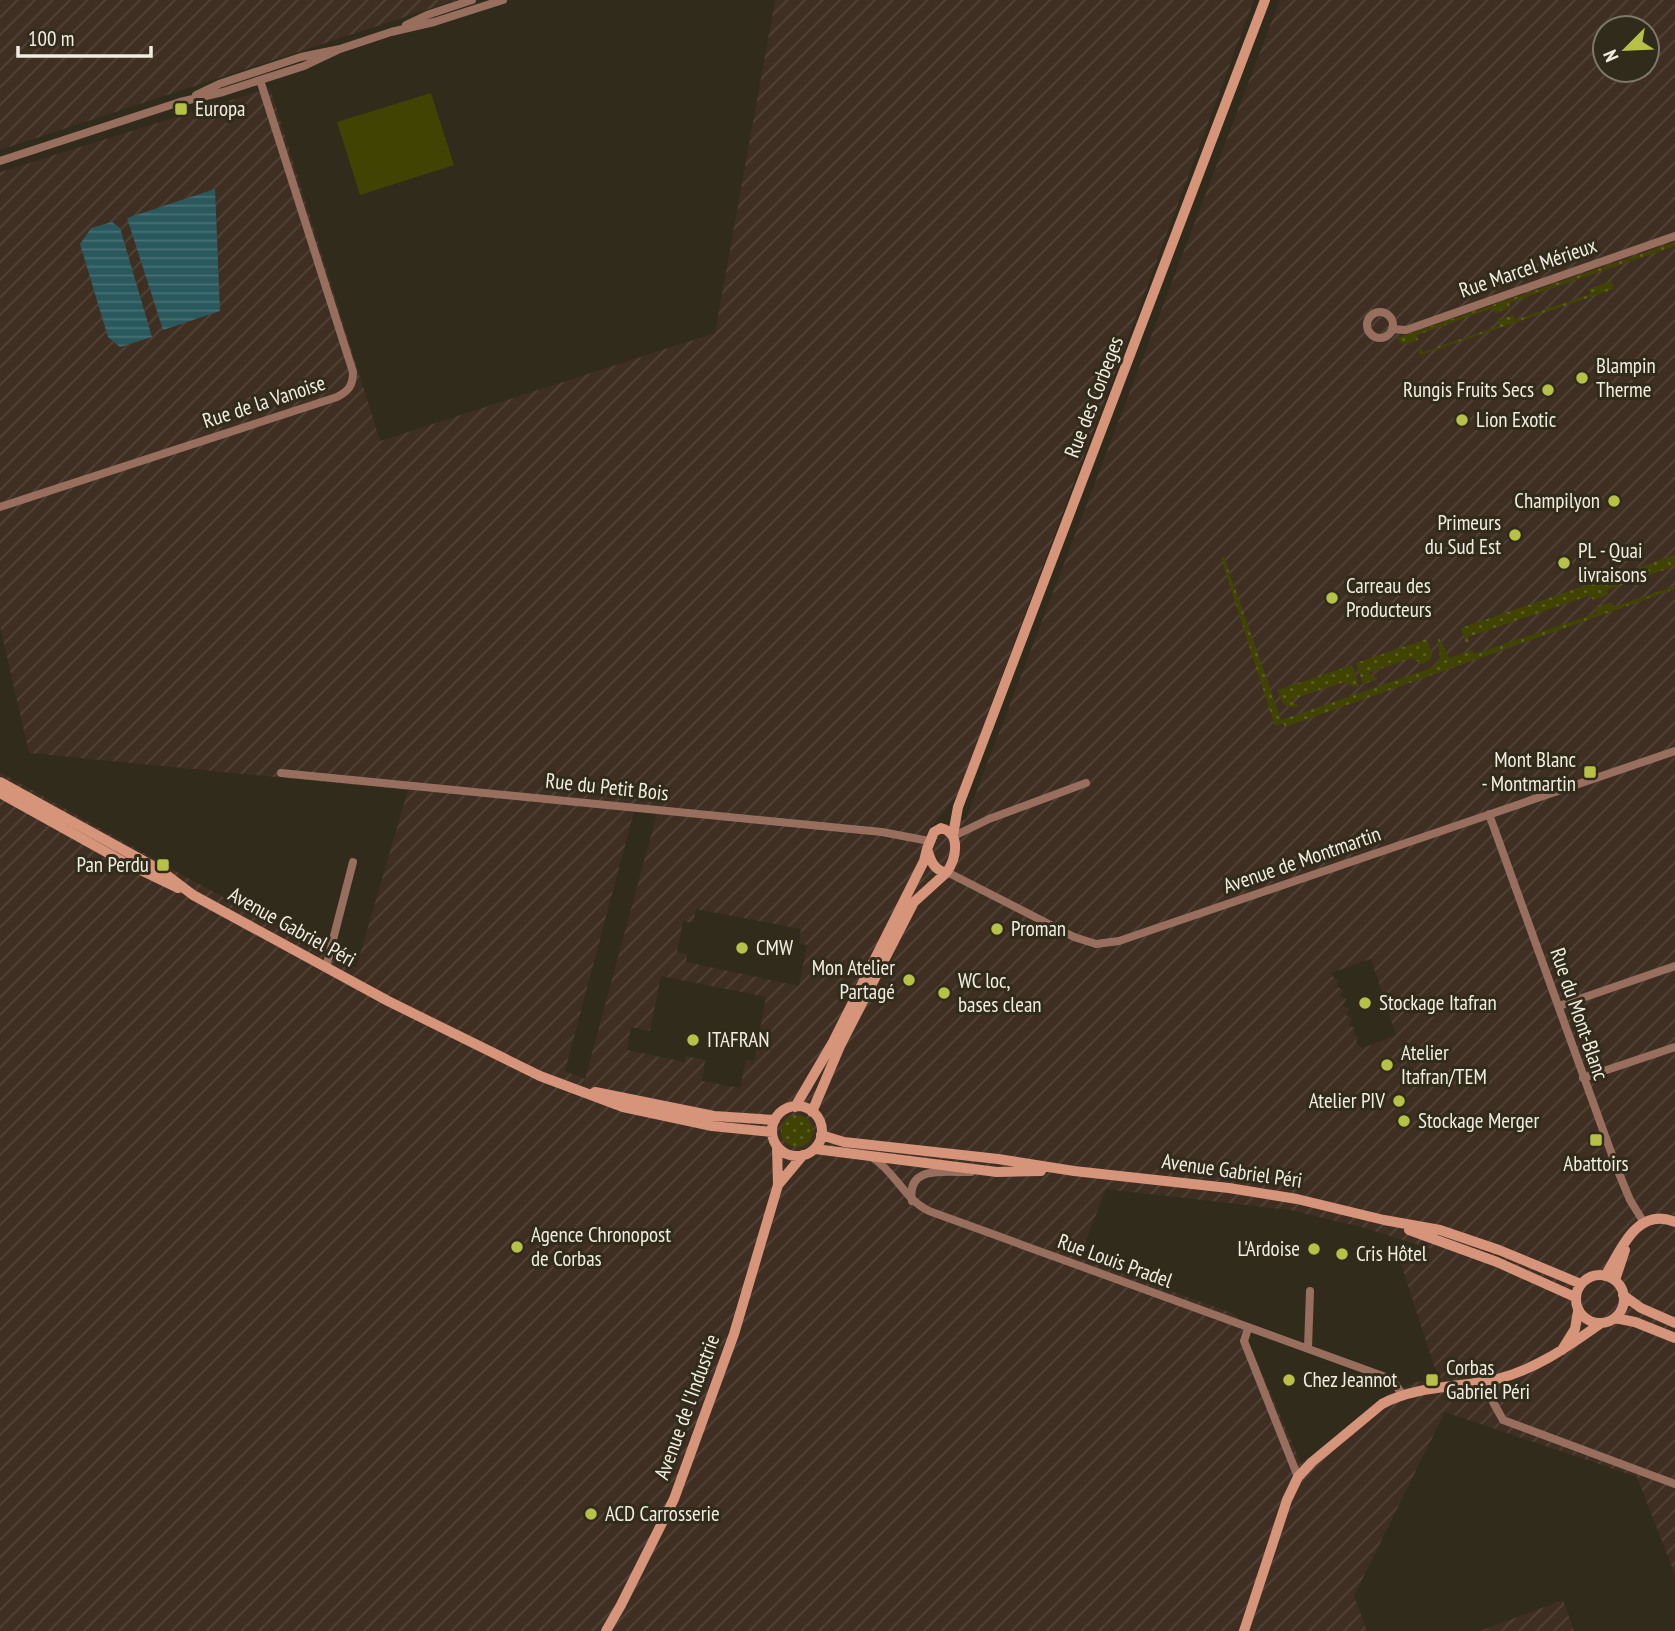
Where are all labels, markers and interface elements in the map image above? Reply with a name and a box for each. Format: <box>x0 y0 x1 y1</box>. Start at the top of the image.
scale bar <box>18 14 150 58</box>
north arrow <box>1591 14 1661 84</box>
text: 100 m <box>28 25 74 52</box>
text: N <box>1597 46 1624 65</box>
place label: Europa <box>195 95 245 122</box>
marker: Europa <box>173 101 189 117</box>
street label: Rue Marcel Mérieux <box>1455 231 1601 304</box>
street label: Rue des Corbeges <box>1058 332 1129 461</box>
place label: Blampin Therme <box>1596 352 1656 403</box>
street label: Rue de la Vanoise <box>199 369 329 434</box>
marker: Blampin Therme <box>1574 370 1590 386</box>
place label: Rungis Fruits Secs <box>1403 376 1534 403</box>
marker: Rungis Fruits Secs <box>1540 382 1556 398</box>
place label: Lion Exotic <box>1476 406 1557 433</box>
marker: Lion Exotic <box>1454 412 1470 428</box>
place label: Champilyon <box>1514 487 1600 514</box>
marker: Champilyon <box>1606 493 1622 509</box>
place label: Primeurs du Sud Est <box>1425 509 1501 560</box>
marker: Primeurs du Sud Est <box>1507 527 1523 543</box>
place label: PL - Quai livraisons <box>1578 537 1647 588</box>
marker: PL - Quai livraisons <box>1556 555 1572 571</box>
place label: Carreau des Producteurs <box>1346 572 1432 623</box>
marker: Carreau des Producteurs <box>1324 590 1340 606</box>
place label: Mont Blanc - Montmartin <box>1481 746 1577 797</box>
marker: Mont Blanc - Montmartin <box>1582 764 1598 780</box>
street label: Rue du Petit Bois <box>544 767 670 806</box>
street label: Avenue de Montmartin <box>1219 820 1384 899</box>
place label: Pan Perdu <box>77 851 149 878</box>
marker: Pan Perdu <box>155 857 171 873</box>
street label: Avenue Gabriel Péri <box>224 880 361 973</box>
place label: Proman <box>1011 915 1066 942</box>
marker: Proman <box>989 921 1005 937</box>
place label: CMW <box>756 934 793 961</box>
marker: CMW <box>734 940 750 956</box>
street label: Rue du Mont-Blanc <box>1544 944 1615 1084</box>
place label: Mon Atelier Partagé <box>812 954 895 1005</box>
place label: WC loc, bases clean <box>958 967 1042 1018</box>
marker: Mon Atelier Partagé <box>901 972 917 988</box>
marker: WC loc, bases clean <box>936 985 952 1001</box>
place label: Stockage Itafran <box>1379 989 1497 1016</box>
marker: Stockage Itafran <box>1357 995 1373 1011</box>
place label: ITAFRAN <box>707 1026 770 1053</box>
marker: ITAFRAN <box>685 1032 701 1048</box>
place label: Atelier Itafran/TEM <box>1401 1039 1487 1090</box>
marker: Atelier Itafran/TEM <box>1379 1057 1395 1073</box>
place label: Atelier PIV <box>1309 1087 1385 1114</box>
marker: Atelier PIV <box>1391 1093 1407 1109</box>
place label: Stockage Merger <box>1418 1107 1539 1134</box>
marker: Stockage Merger <box>1396 1113 1412 1129</box>
marker: Abattoirs <box>1588 1132 1604 1148</box>
street label: Avenue Gabriel Péri <box>1160 1147 1304 1194</box>
place label: Abattoirs <box>1563 1150 1629 1177</box>
place label: Agence Chronopost de Corbas <box>531 1221 671 1272</box>
street label: Rue Louis Pradel <box>1054 1227 1176 1294</box>
place label: L'Ardoise <box>1238 1235 1300 1262</box>
marker: Agence Chronopost de Corbas <box>509 1239 525 1255</box>
place label: Cris Hôtel <box>1356 1240 1427 1267</box>
marker: L'Ardoise <box>1306 1241 1322 1257</box>
marker: Cris Hôtel <box>1334 1246 1350 1262</box>
street label: Avenue de l'Industrie <box>648 1330 725 1483</box>
place label: Corbas Gabriel Péri <box>1446 1354 1530 1405</box>
place label: Chez Jeannot <box>1303 1366 1398 1393</box>
marker: Chez Jeannot <box>1281 1372 1297 1388</box>
marker: Corbas Gabriel Péri <box>1424 1372 1440 1388</box>
place label: ACD Carrosserie <box>605 1500 720 1527</box>
marker: ACD Carrosserie <box>583 1506 599 1522</box>

